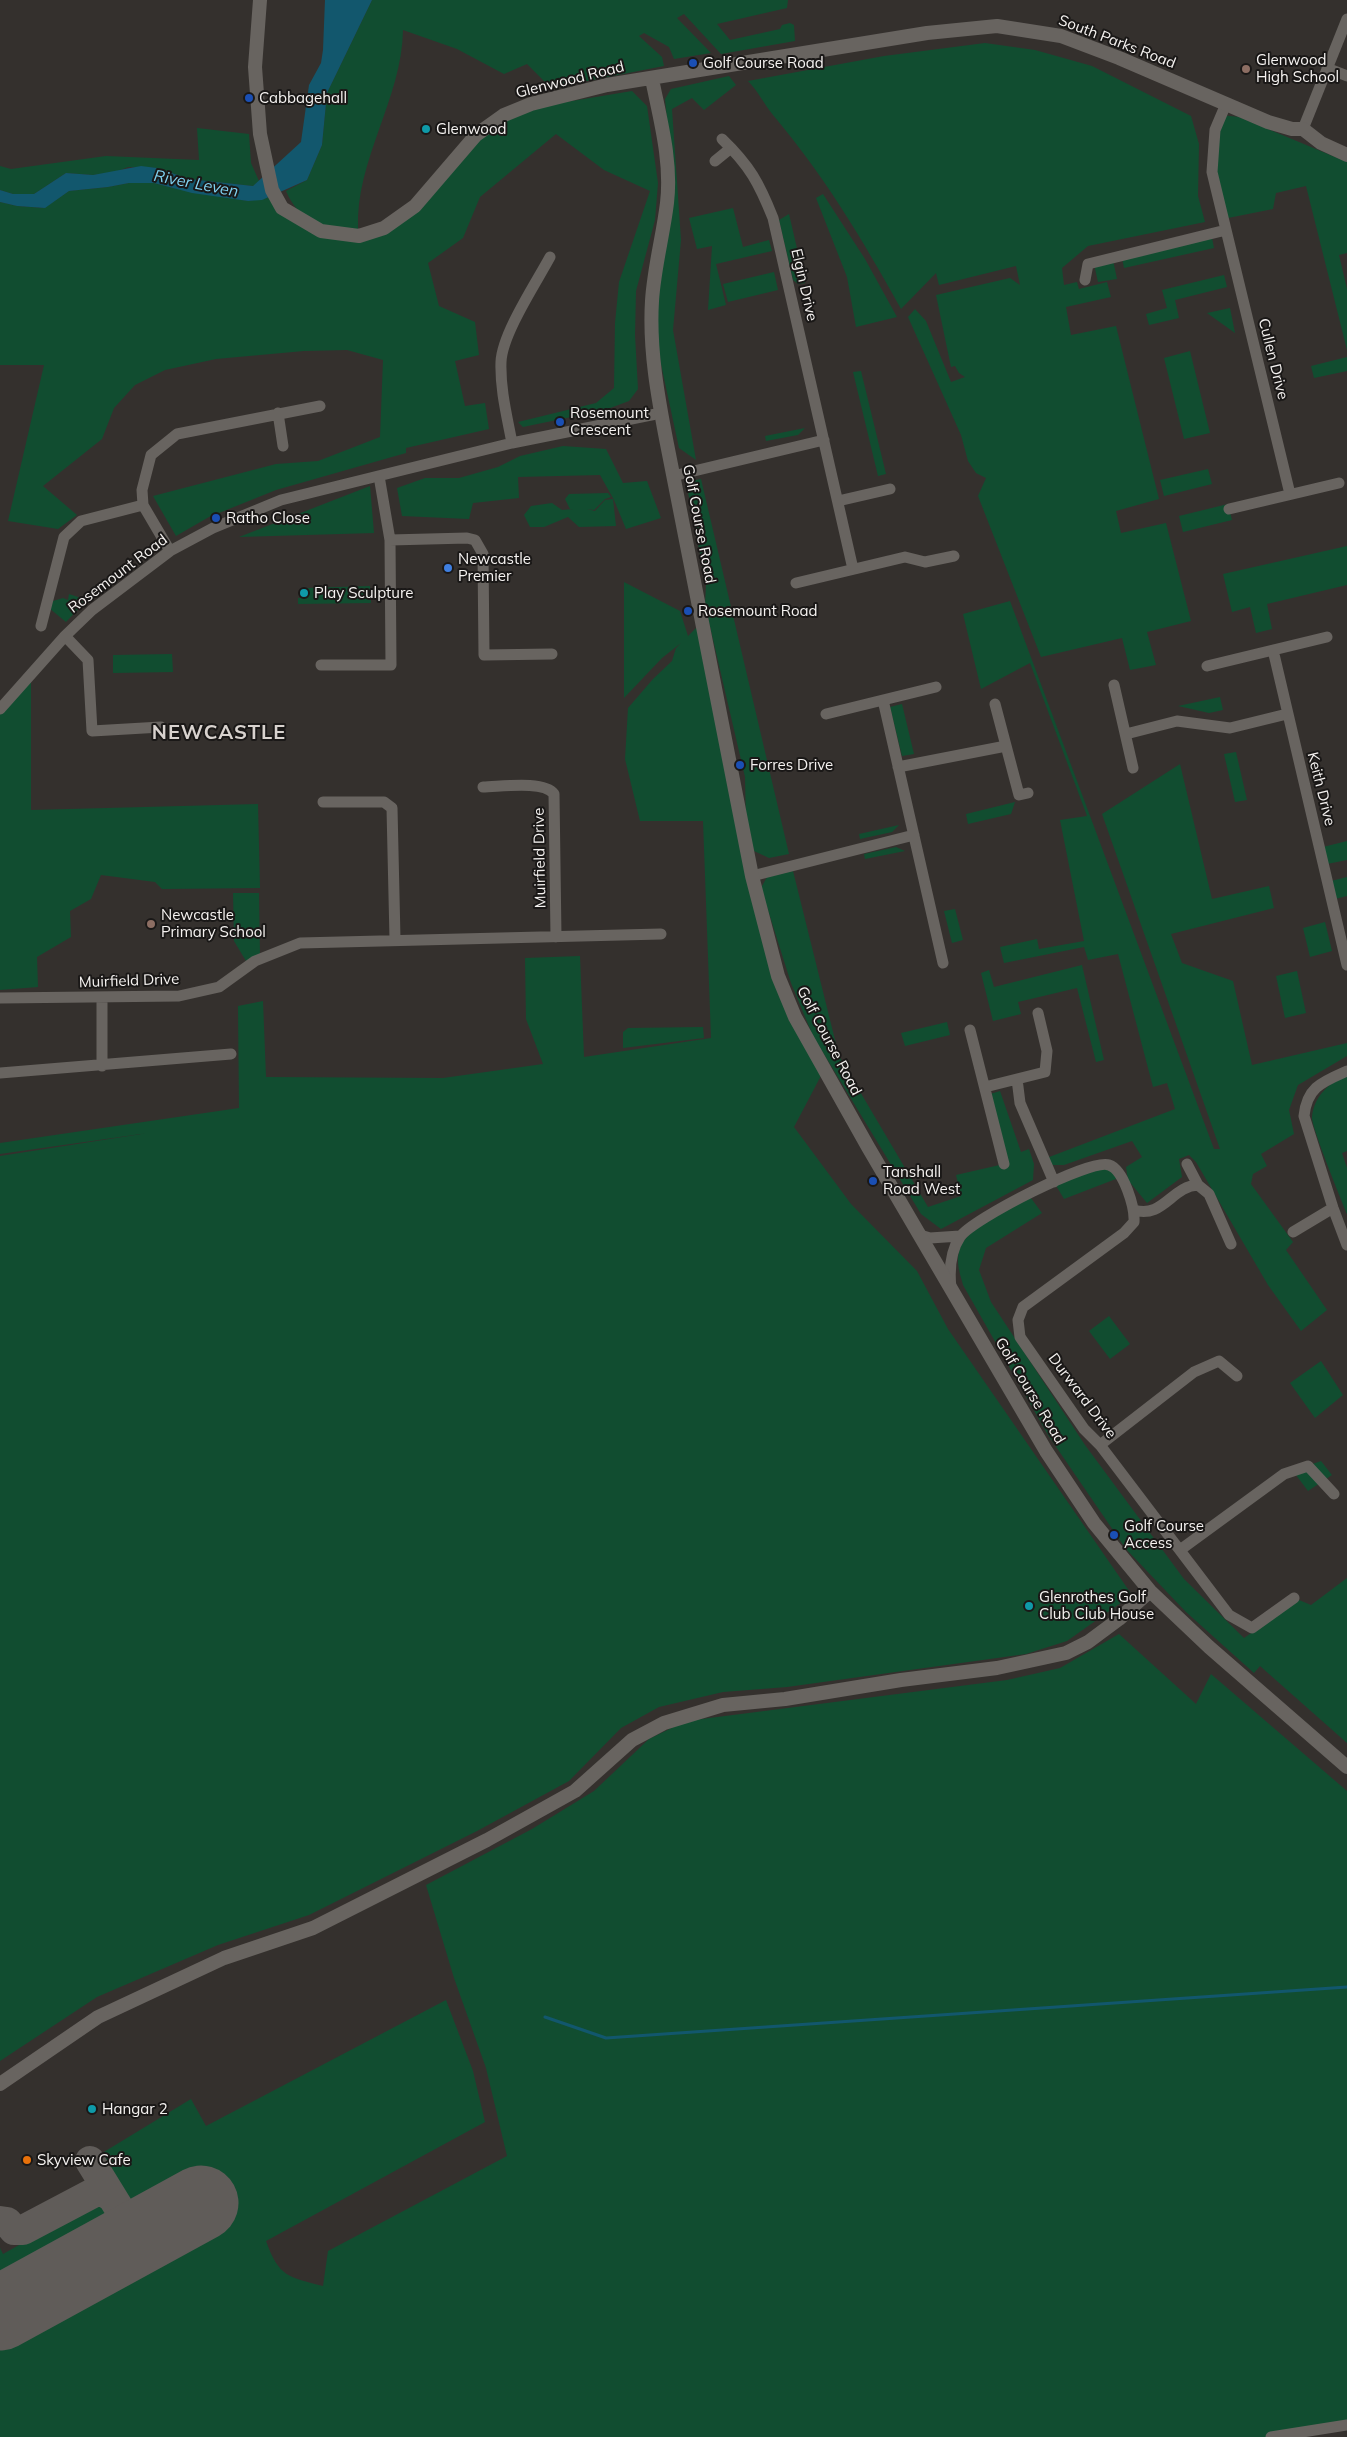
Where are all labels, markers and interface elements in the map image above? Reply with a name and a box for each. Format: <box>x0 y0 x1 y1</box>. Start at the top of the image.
street label: South Parks Road <box>1056 11 1178 73</box>
place label: Glenwood High School <box>1256 51 1339 86</box>
place label: Golf Course Road <box>703 54 824 72</box>
marker: Golf Course Road <box>687 57 699 69</box>
street label: Glenwood Road <box>514 58 626 102</box>
marker: Glenwood High School <box>1240 63 1252 75</box>
place label: Cabbagehall <box>259 89 347 107</box>
marker: Cabbagehall <box>243 92 255 104</box>
place label: Glenwood <box>436 120 506 138</box>
marker: Glenwood <box>420 123 432 135</box>
water label: River Leven <box>152 166 240 202</box>
street label: Elgin Drive <box>787 247 821 323</box>
street label: Cullen Drive <box>1254 317 1292 401</box>
place label: Rosemount Crescent <box>570 404 649 439</box>
marker: Rosemount Crescent <box>554 416 566 428</box>
street label: Golf Course Road <box>679 463 719 585</box>
place label: Ratho Close <box>226 509 310 527</box>
marker: Ratho Close <box>210 512 222 524</box>
street label: Rosemount Road <box>65 531 171 617</box>
place label: Newcastle Premier <box>458 550 531 585</box>
marker: Newcastle Premier <box>442 562 454 574</box>
place label: Play Sculpture <box>314 584 413 602</box>
marker: Play Sculpture <box>298 587 310 599</box>
place label: Rosemount Road <box>698 602 817 620</box>
marker: Rosemount Road <box>682 605 694 617</box>
district label: NEWCASTLE <box>151 721 287 745</box>
street label: Keith Drive <box>1303 750 1339 828</box>
place label: Forres Drive <box>750 756 833 774</box>
marker: Forres Drive <box>734 759 746 771</box>
street label: Muirfield Drive <box>530 808 550 908</box>
place label: Newcastle Primary School <box>161 906 266 941</box>
marker: Newcastle Primary School <box>145 918 157 930</box>
street label: Muirfield Drive <box>79 970 179 992</box>
street label: Golf Course Road <box>793 983 865 1099</box>
place label: Tanshall Road West <box>883 1163 960 1198</box>
marker: Tanshall Road West <box>867 1175 879 1187</box>
street label: Golf Course Road <box>991 1335 1069 1447</box>
street label: Durward Drive <box>1044 1350 1120 1442</box>
place label: Golf Course Access <box>1124 1517 1204 1552</box>
marker: Golf Course Access <box>1108 1529 1120 1541</box>
place label: Glenrothes Golf Club Club House <box>1039 1588 1154 1623</box>
marker: Glenrothes Golf Club Club House <box>1023 1600 1035 1612</box>
place label: Hangar 2 <box>102 2100 168 2118</box>
marker: Hangar 2 <box>86 2103 98 2115</box>
place label: Skyview Cafe <box>37 2151 131 2169</box>
marker: Skyview Cafe <box>21 2154 33 2166</box>

